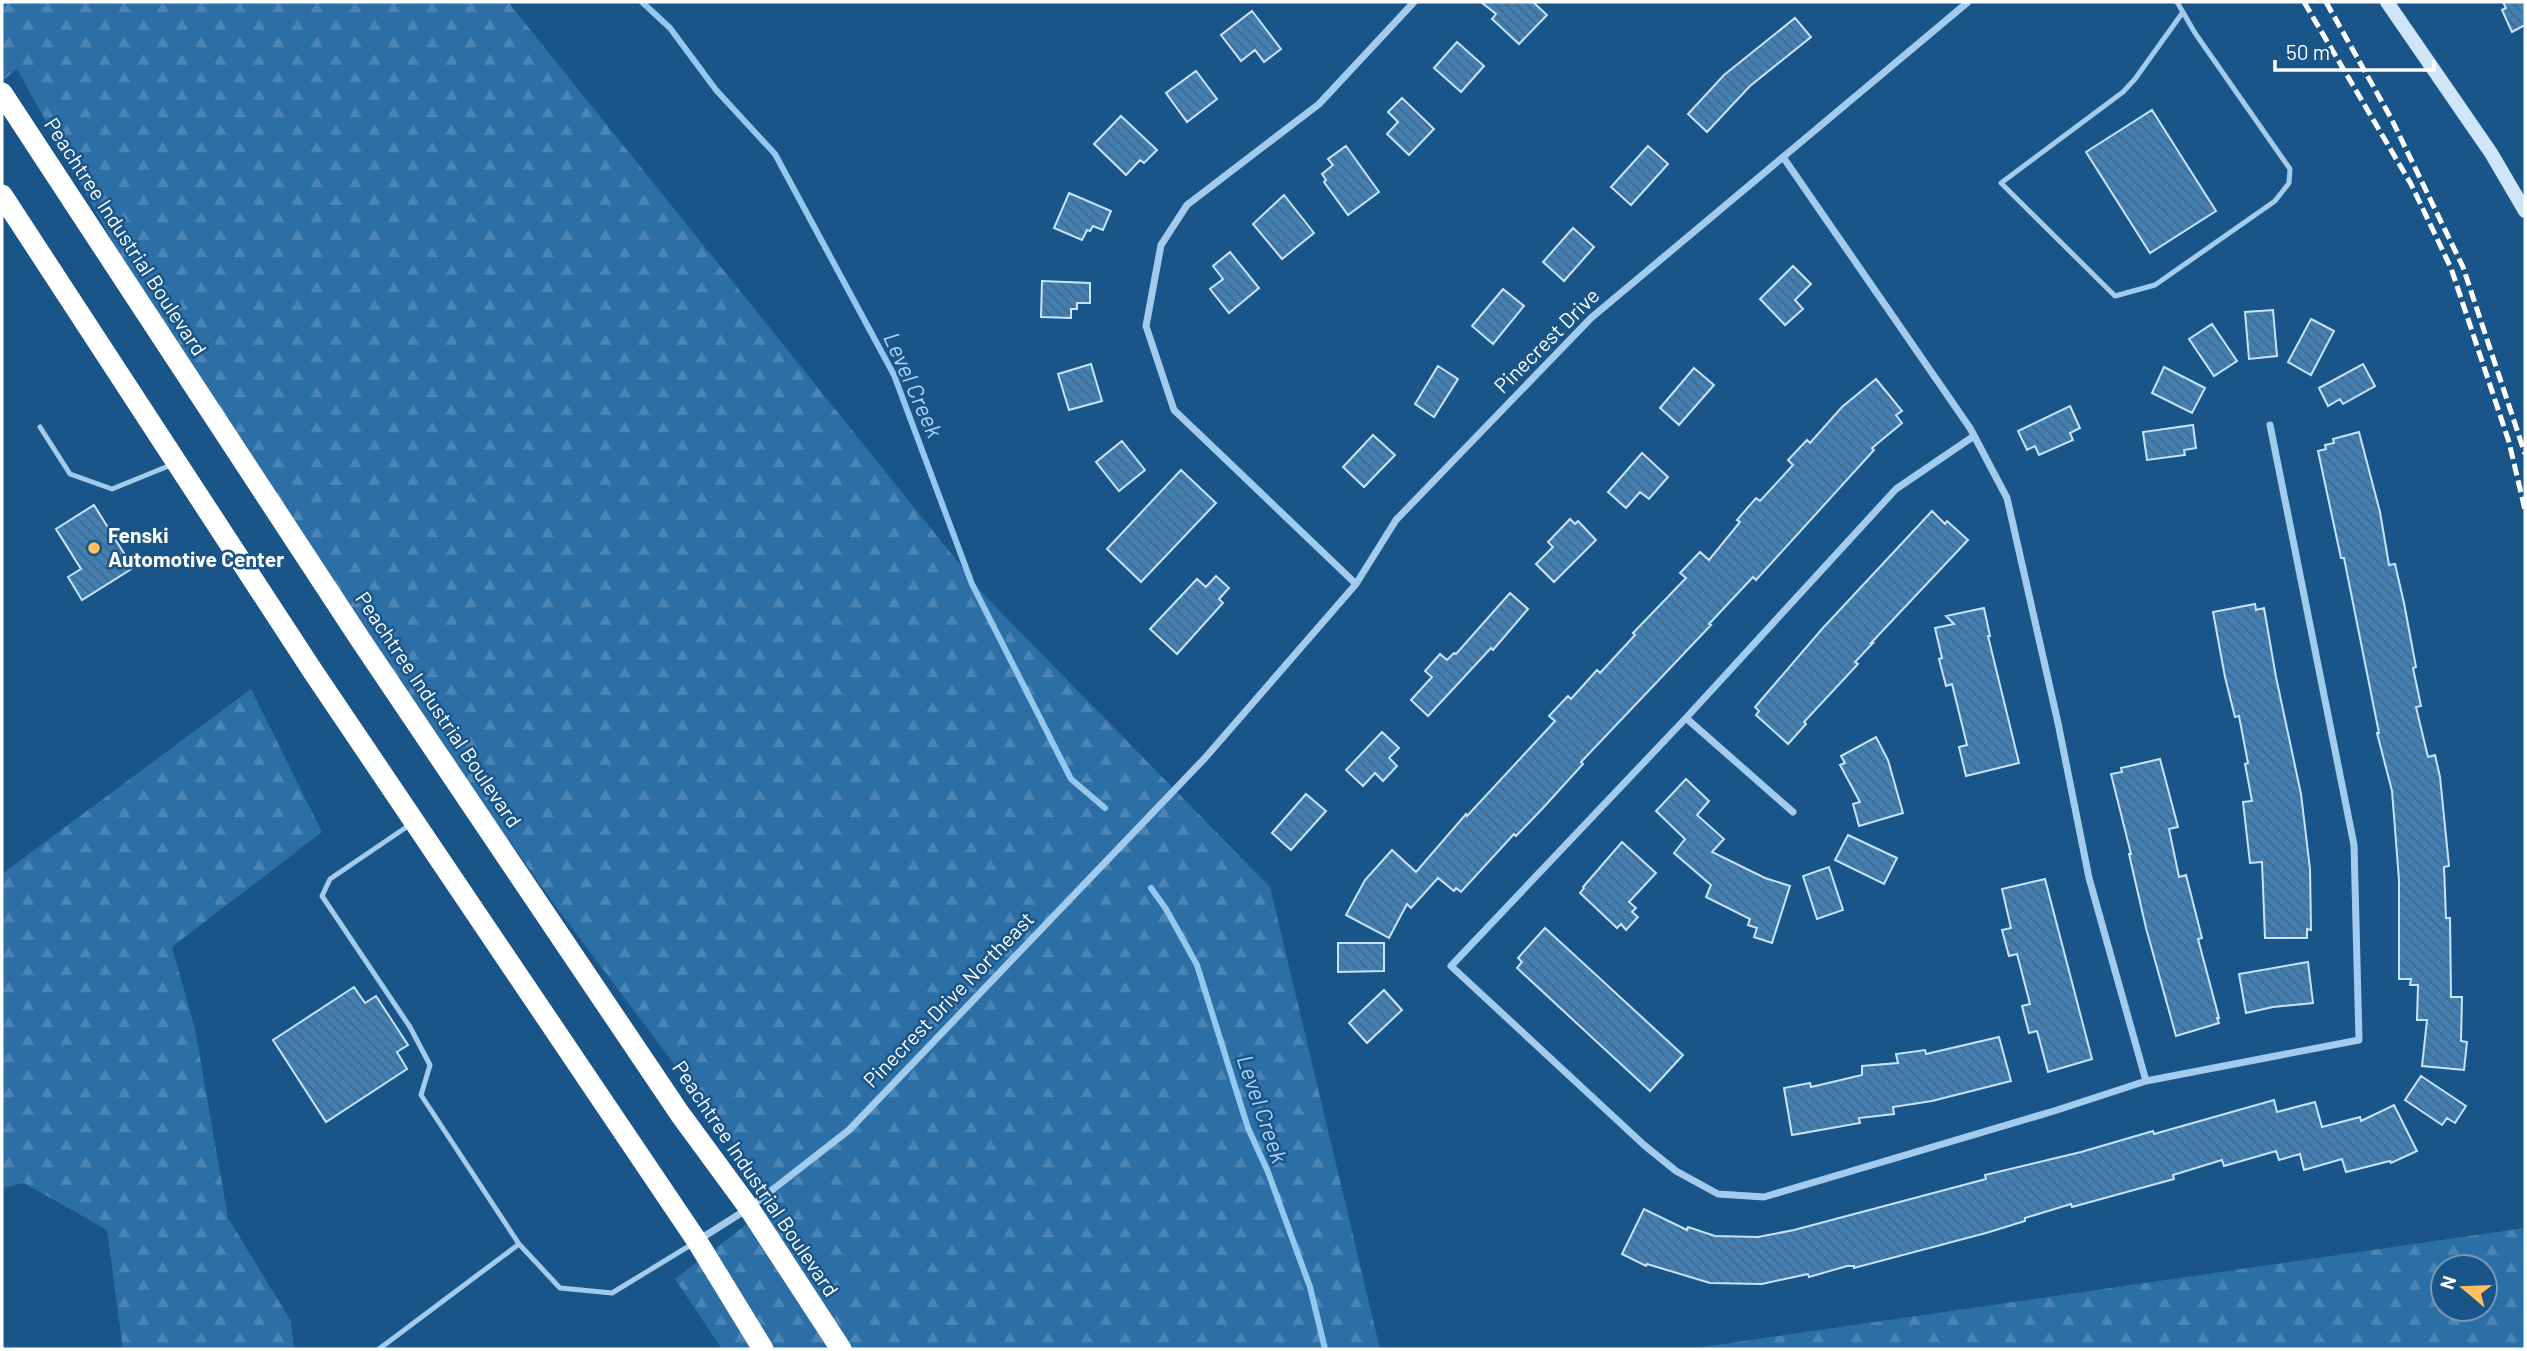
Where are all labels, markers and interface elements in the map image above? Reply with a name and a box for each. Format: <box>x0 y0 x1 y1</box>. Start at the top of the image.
scale bar <box>2275 28 2434 72</box>
text: 50 m <box>2286 39 2330 64</box>
street label: Peachtree Industrial Boulevard <box>40 112 213 360</box>
street label: Pinecrest Drive <box>1488 282 1604 398</box>
water label: Level Creek <box>878 328 950 442</box>
place label: Fenski Automotive Center <box>108 522 284 571</box>
marker: Fenski Automotive Center <box>86 540 102 556</box>
street label: Peachtree Industrial Boulevard <box>351 587 528 832</box>
street label: Pinecrest Drive Northeast <box>857 906 1038 1092</box>
water label: Level Creek <box>1231 1051 1294 1166</box>
street label: Peachtree Industrial Boulevard <box>668 1056 845 1301</box>
north arrow <box>2429 1253 2499 1323</box>
text: N <box>2435 1273 2460 1292</box>

